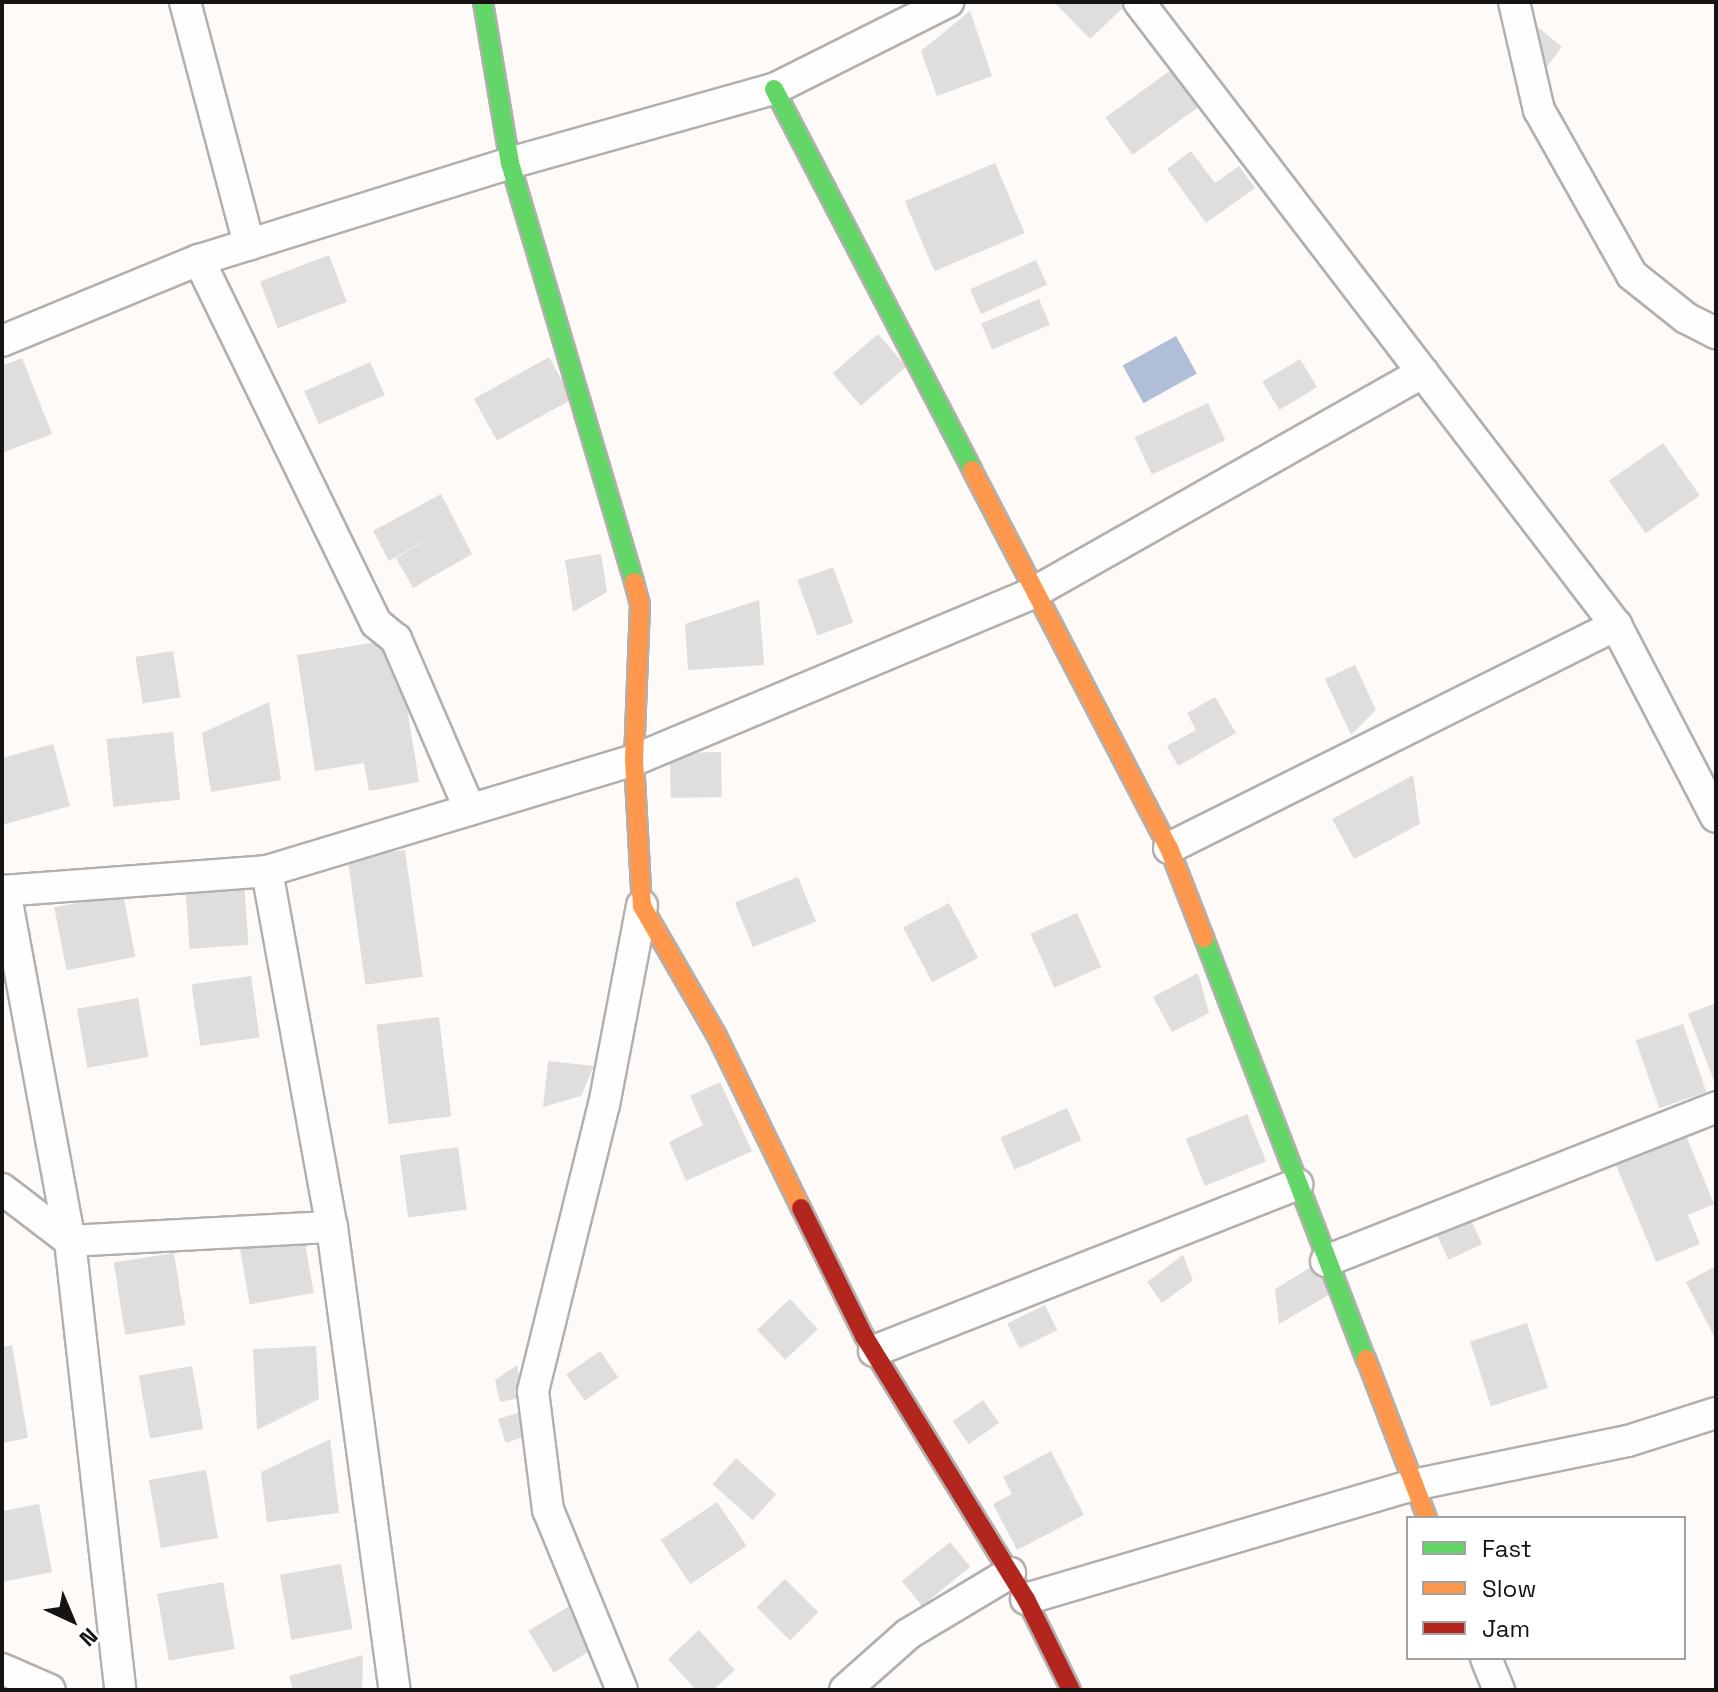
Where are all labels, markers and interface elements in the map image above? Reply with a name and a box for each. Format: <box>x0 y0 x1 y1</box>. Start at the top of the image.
legend <box>1406 1516 1686 1660</box>
text: Fast <box>1482 1533 1532 1564</box>
text: Slow <box>1482 1573 1536 1604</box>
north arrow <box>32 1580 112 1660</box>
text: Jam <box>1482 1613 1530 1644</box>
text: N <box>74 1622 104 1652</box>

